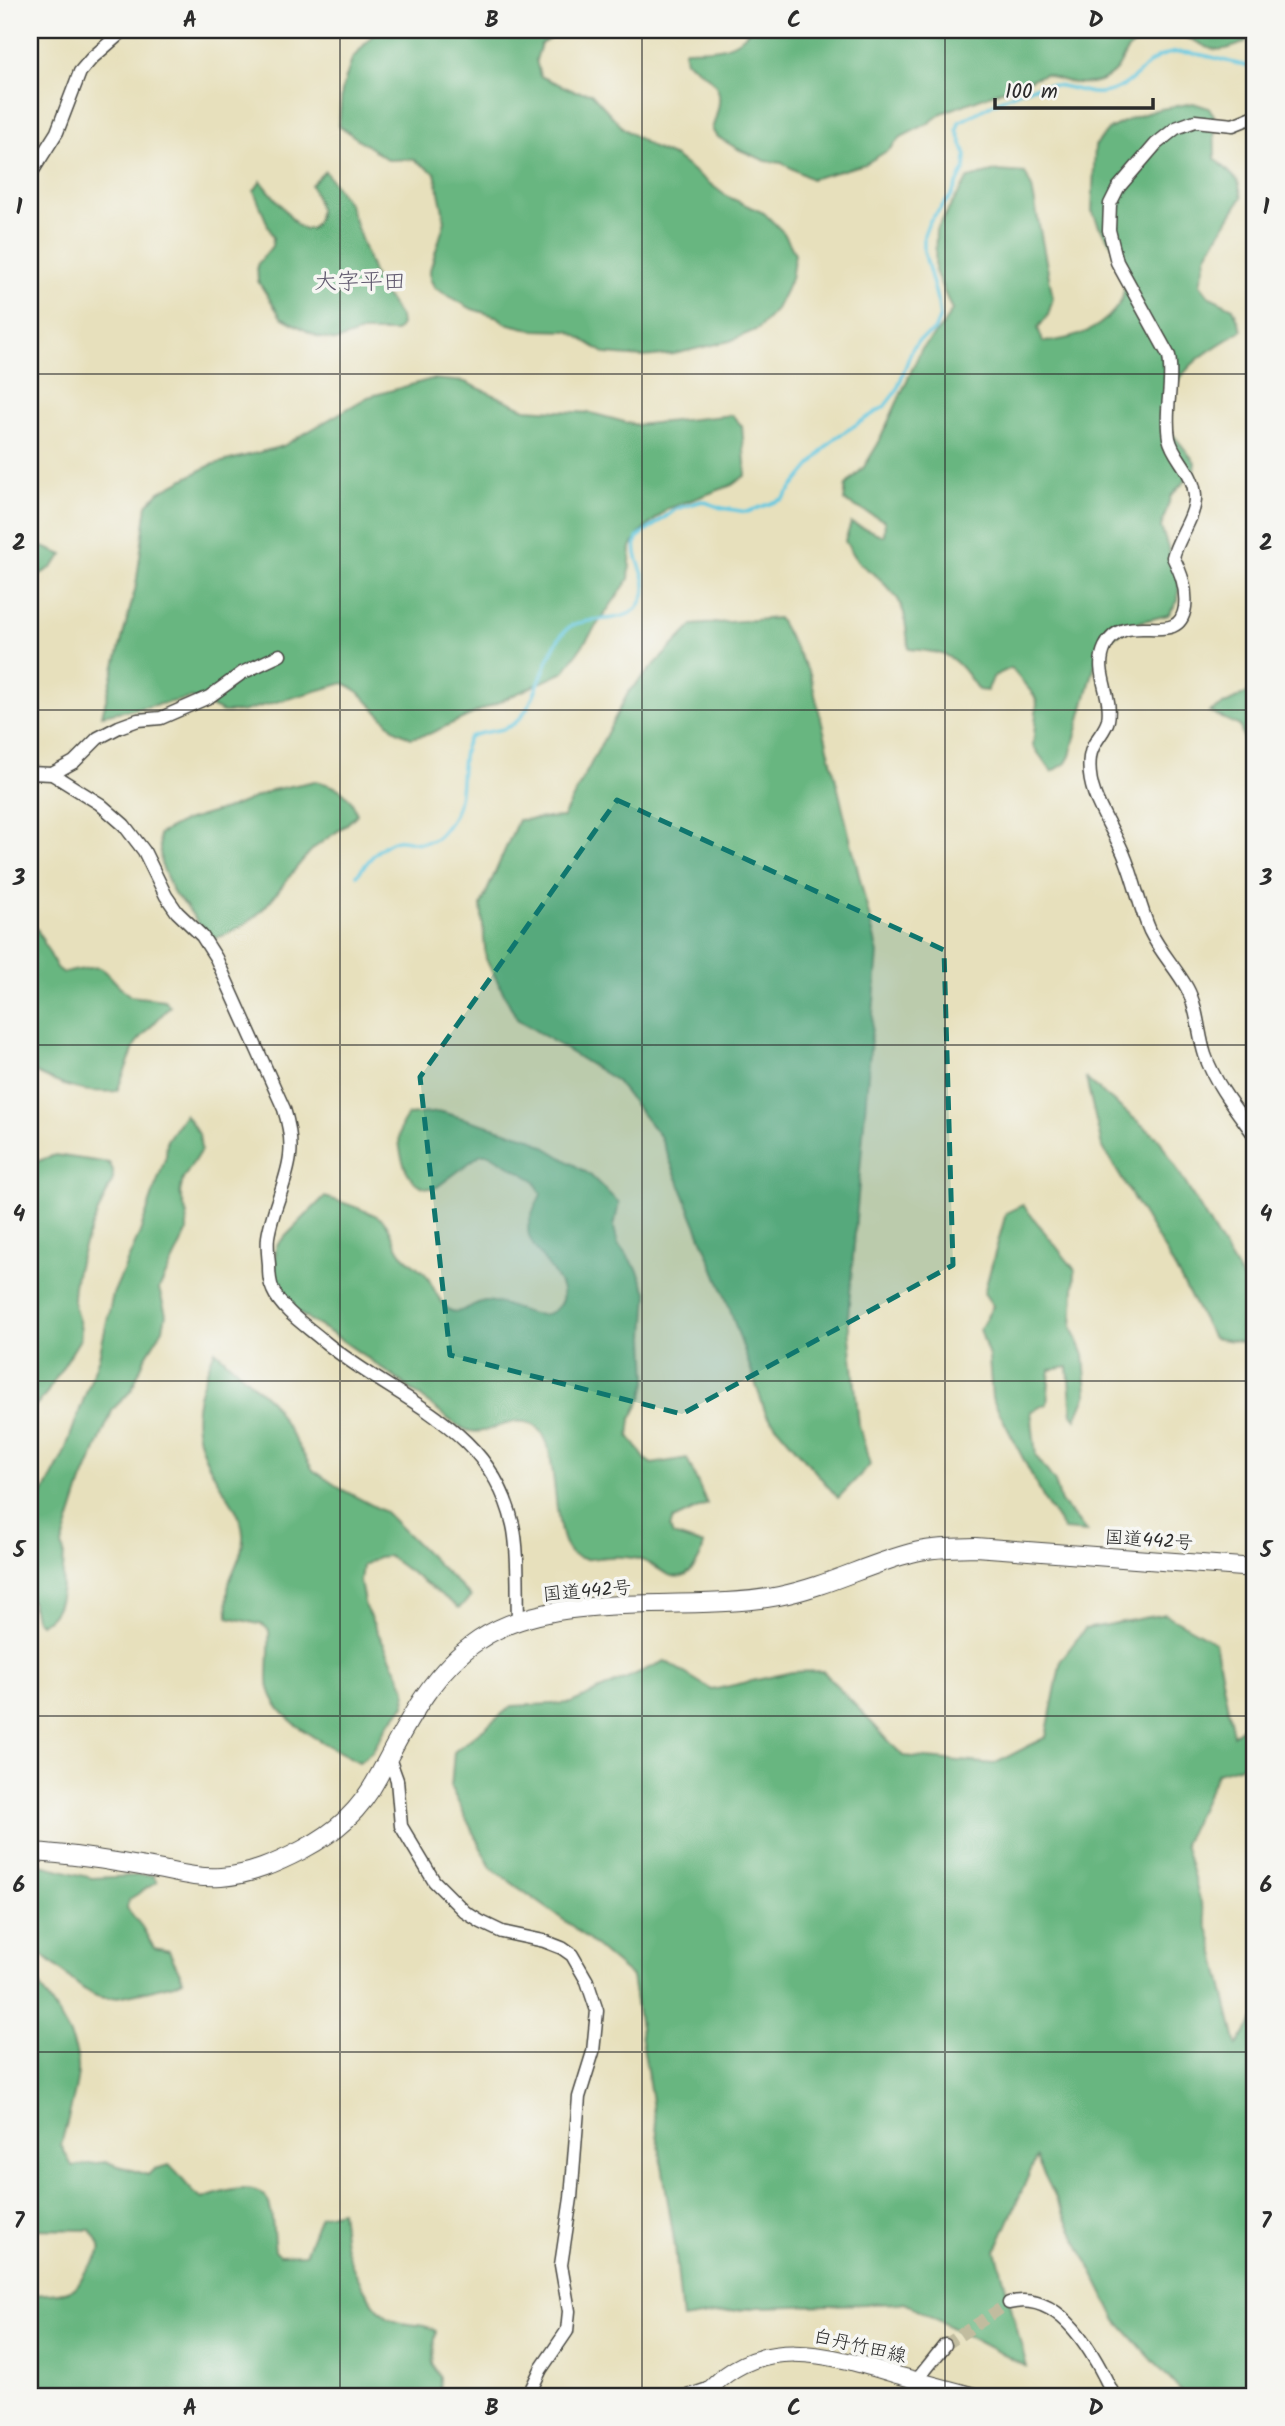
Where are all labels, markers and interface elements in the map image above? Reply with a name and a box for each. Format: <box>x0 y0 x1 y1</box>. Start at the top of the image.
text: A <box>183 3 197 39</box>
text: B <box>485 3 499 39</box>
text: C <box>787 3 801 39</box>
text: D <box>1088 3 1104 39</box>
scale bar <box>995 66 1152 110</box>
text: 100 m <box>1005 76 1058 109</box>
text: 1 <box>16 190 23 226</box>
text: 1 <box>1263 190 1270 226</box>
district label: 大字平田 <box>314 265 406 301</box>
text: 2 <box>12 526 26 562</box>
text: 2 <box>1259 526 1273 562</box>
text: 3 <box>12 861 26 897</box>
text: 3 <box>1259 861 1273 897</box>
text: 4 <box>13 1197 26 1233</box>
text: 4 <box>1260 1197 1273 1233</box>
street label: 国道442号 <box>1103 1523 1194 1559</box>
text: 5 <box>12 1533 27 1569</box>
text: 5 <box>1259 1533 1274 1569</box>
street label: 国道442号 <box>542 1573 633 1611</box>
text: 6 <box>13 1868 25 1904</box>
text: 6 <box>1260 1868 1272 1904</box>
text: 7 <box>14 2204 26 2240</box>
text: 7 <box>1261 2204 1273 2240</box>
street label: 白丹竹田線 <box>810 2322 909 2372</box>
text: A <box>183 2391 197 2426</box>
text: B <box>485 2391 499 2426</box>
text: C <box>787 2391 801 2426</box>
text: D <box>1088 2391 1104 2426</box>

